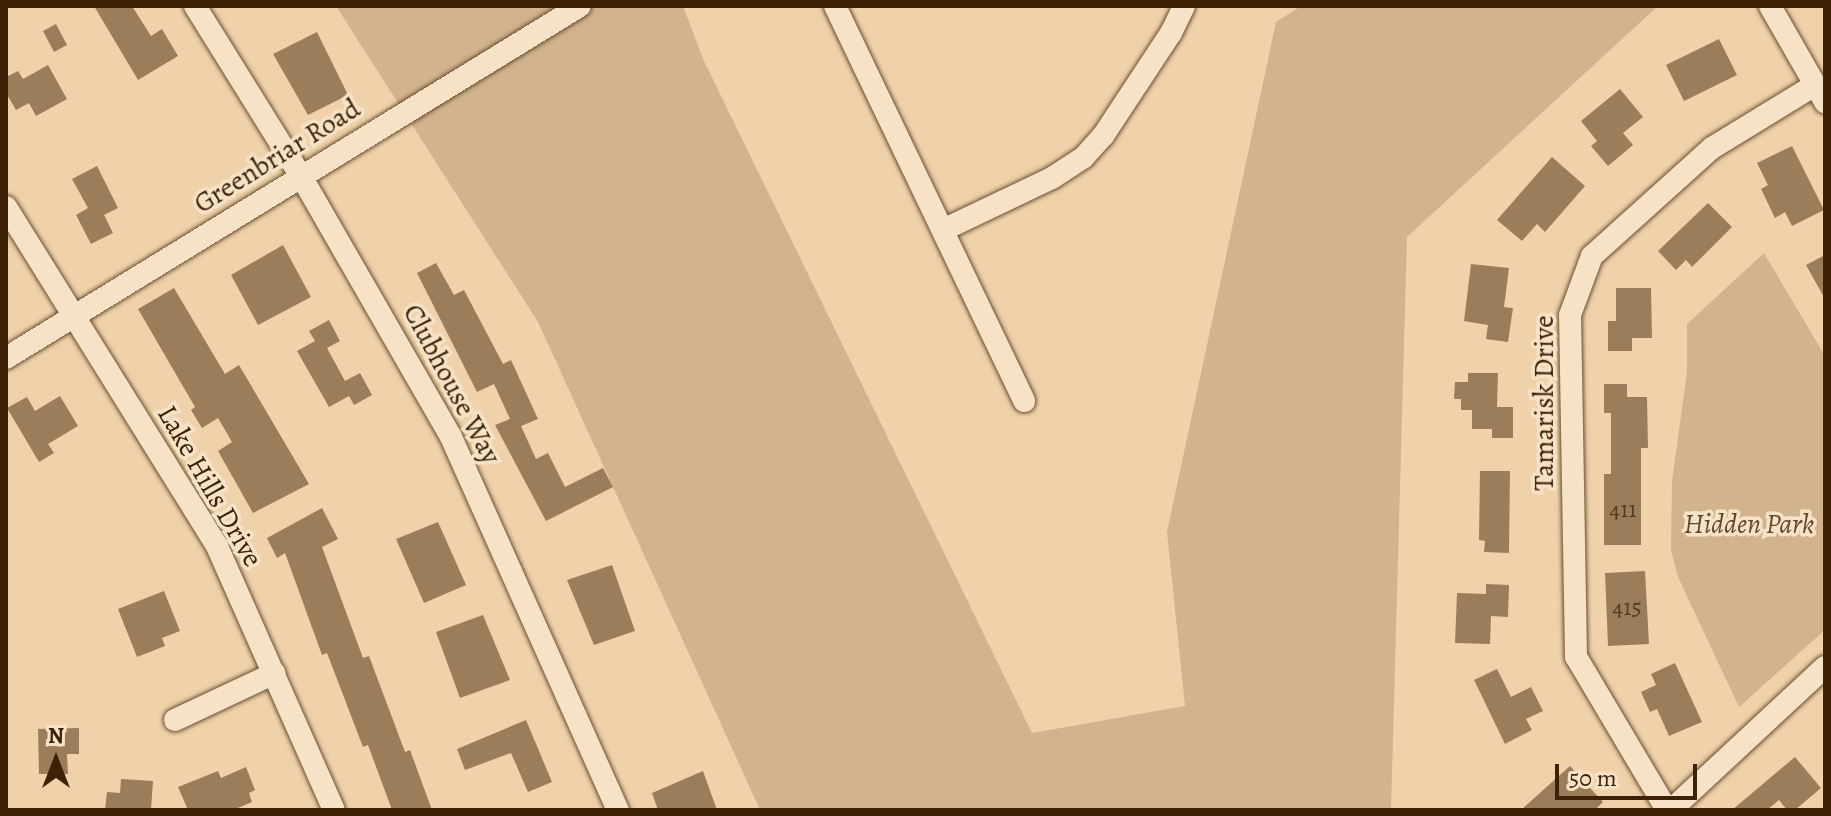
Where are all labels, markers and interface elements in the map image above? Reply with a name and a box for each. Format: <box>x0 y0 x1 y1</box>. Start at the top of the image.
street label: Greenbriar Road <box>188 92 366 220</box>
street label: Clubhouse Way <box>396 298 508 470</box>
street label: Tamarisk Drive <box>1527 315 1561 491</box>
street label: Lake Hills Drive <box>150 399 270 573</box>
house number: 411 <box>1609 496 1637 524</box>
park label: Hidden Park <box>1684 507 1814 541</box>
house number: 415 <box>1612 594 1642 622</box>
north arrow <box>16 720 96 800</box>
text: N <box>48 721 64 751</box>
scale bar <box>1559 748 1701 798</box>
text: 50 m <box>1569 762 1617 794</box>

